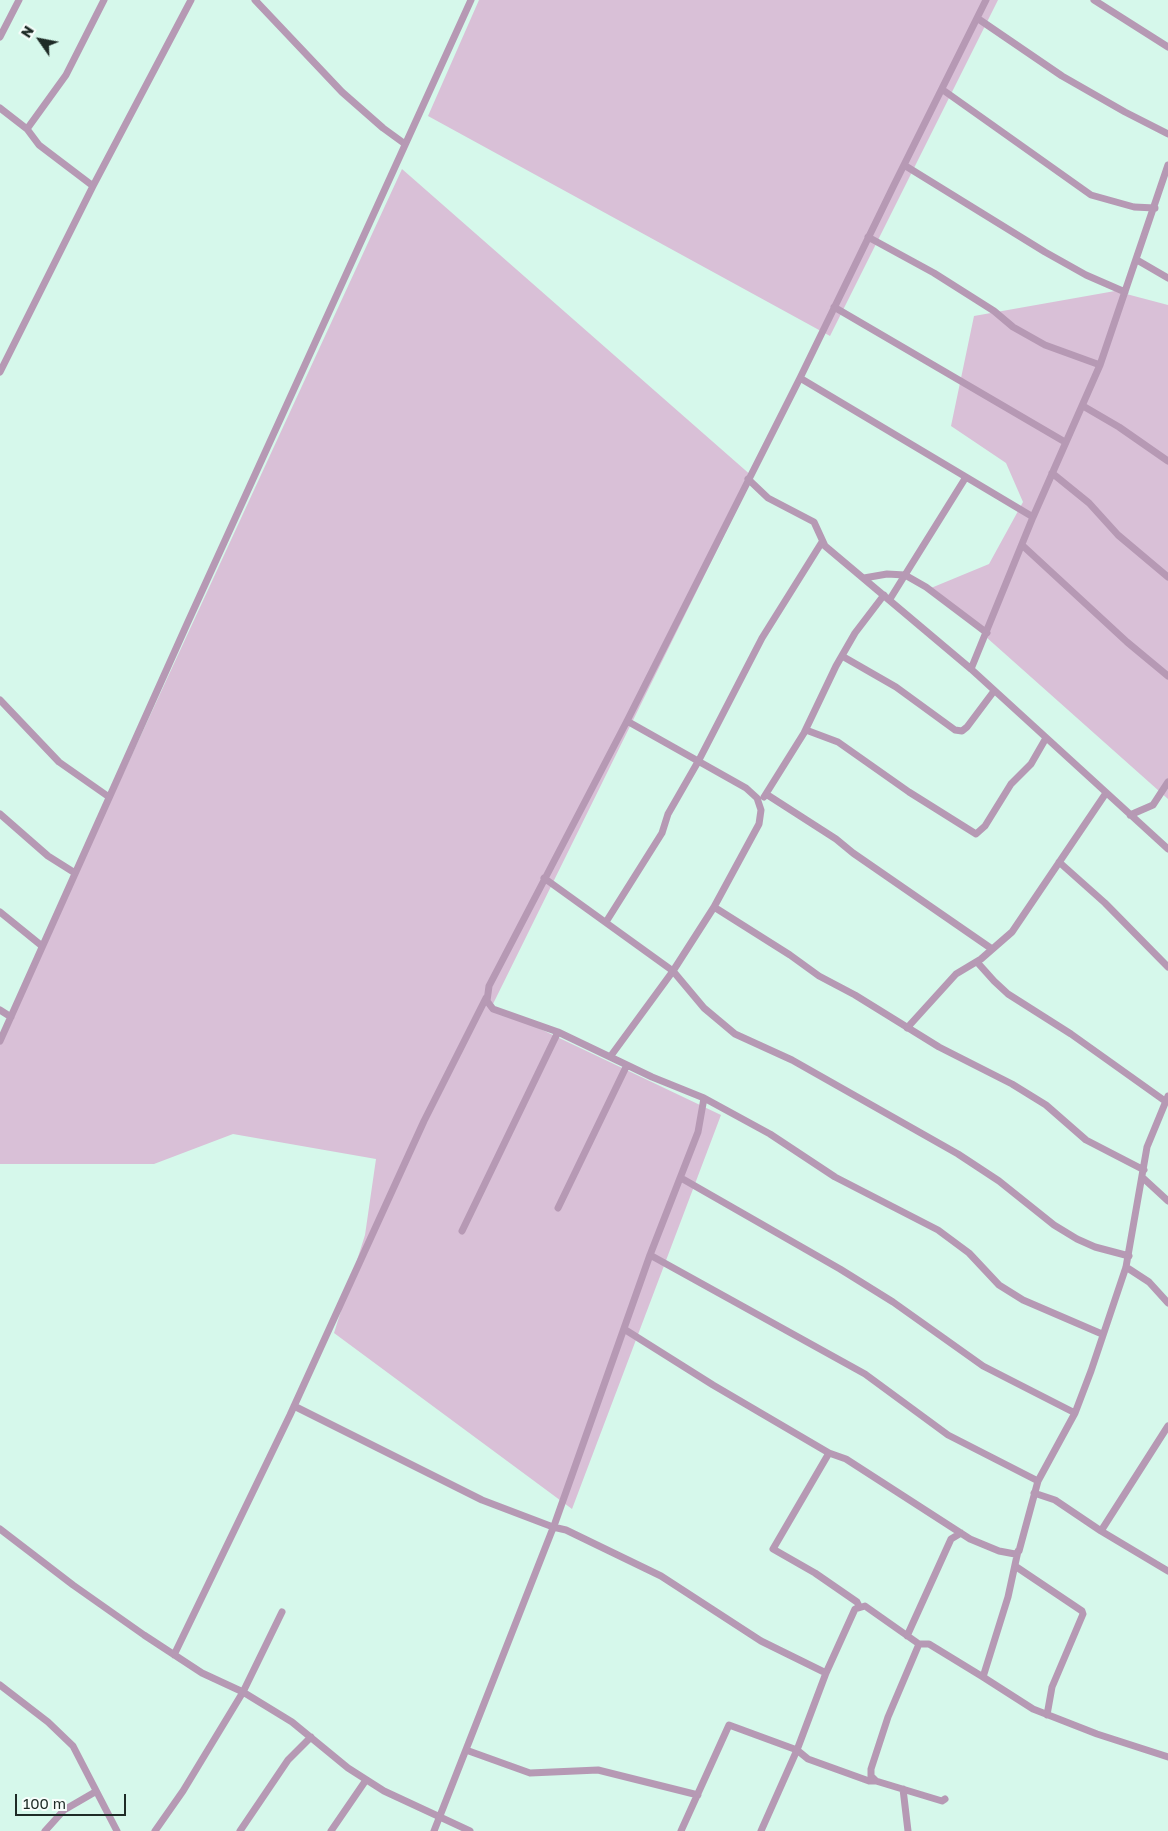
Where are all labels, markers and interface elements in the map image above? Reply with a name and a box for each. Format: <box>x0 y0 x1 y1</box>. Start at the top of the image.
north arrow <box>15 15 65 65</box>
text: N <box>17 22 37 41</box>
scale bar <box>18 1784 129 1816</box>
text: 100 m <box>23 1794 66 1812</box>

